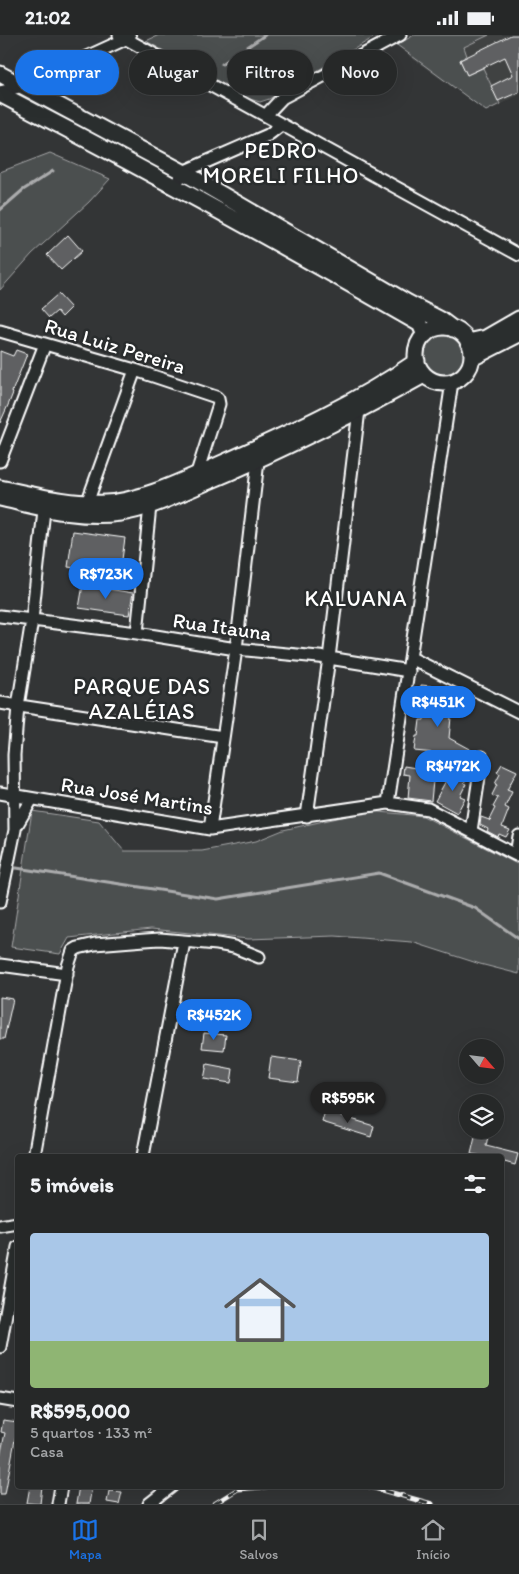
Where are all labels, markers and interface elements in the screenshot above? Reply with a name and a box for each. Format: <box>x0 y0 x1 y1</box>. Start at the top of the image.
text: 21:02 <box>25 6 70 29</box>
chip: Comprar <box>15 50 119 95</box>
chip: Alugar <box>129 50 217 95</box>
chip: Filtros <box>227 50 313 95</box>
chip: Novo <box>323 50 397 95</box>
district label: PEDRO MORELI FILHO <box>203 137 359 189</box>
street label: Rua Luiz Pereira <box>42 312 189 379</box>
pin: R$723K <box>65 557 147 600</box>
text: R$723K <box>80 564 132 583</box>
district label: KALUANA <box>305 585 407 612</box>
street label: Rua Itauna <box>171 607 273 646</box>
district label: PARQUE DAS AZALÉIAS <box>73 673 211 725</box>
pin: R$451K <box>397 685 479 728</box>
text: R$451K <box>411 692 465 711</box>
pin: R$472K <box>412 749 494 792</box>
text: R$472K <box>426 756 480 775</box>
street label: Rua José Martins <box>59 771 215 820</box>
pin: R$452K <box>173 999 255 1041</box>
text: R$452K <box>187 1005 241 1024</box>
north arrow <box>459 1039 504 1084</box>
map controls <box>459 1039 504 1139</box>
pin: R$595K <box>307 1081 389 1124</box>
text: R$595K <box>322 1088 374 1107</box>
button: layers <box>459 1094 504 1139</box>
icon: filters <box>461 1170 489 1198</box>
text: 5 imóveis <box>30 1172 114 1197</box>
icon: home <box>215 1265 305 1355</box>
text: R$595,000 <box>30 1398 130 1423</box>
text: 5 quartos · 133 m² <box>30 1423 152 1442</box>
text: Casa <box>30 1442 64 1461</box>
tab: Mapa <box>69 1516 102 1563</box>
tab: Salvos <box>239 1516 278 1563</box>
tab: Início <box>416 1516 450 1563</box>

